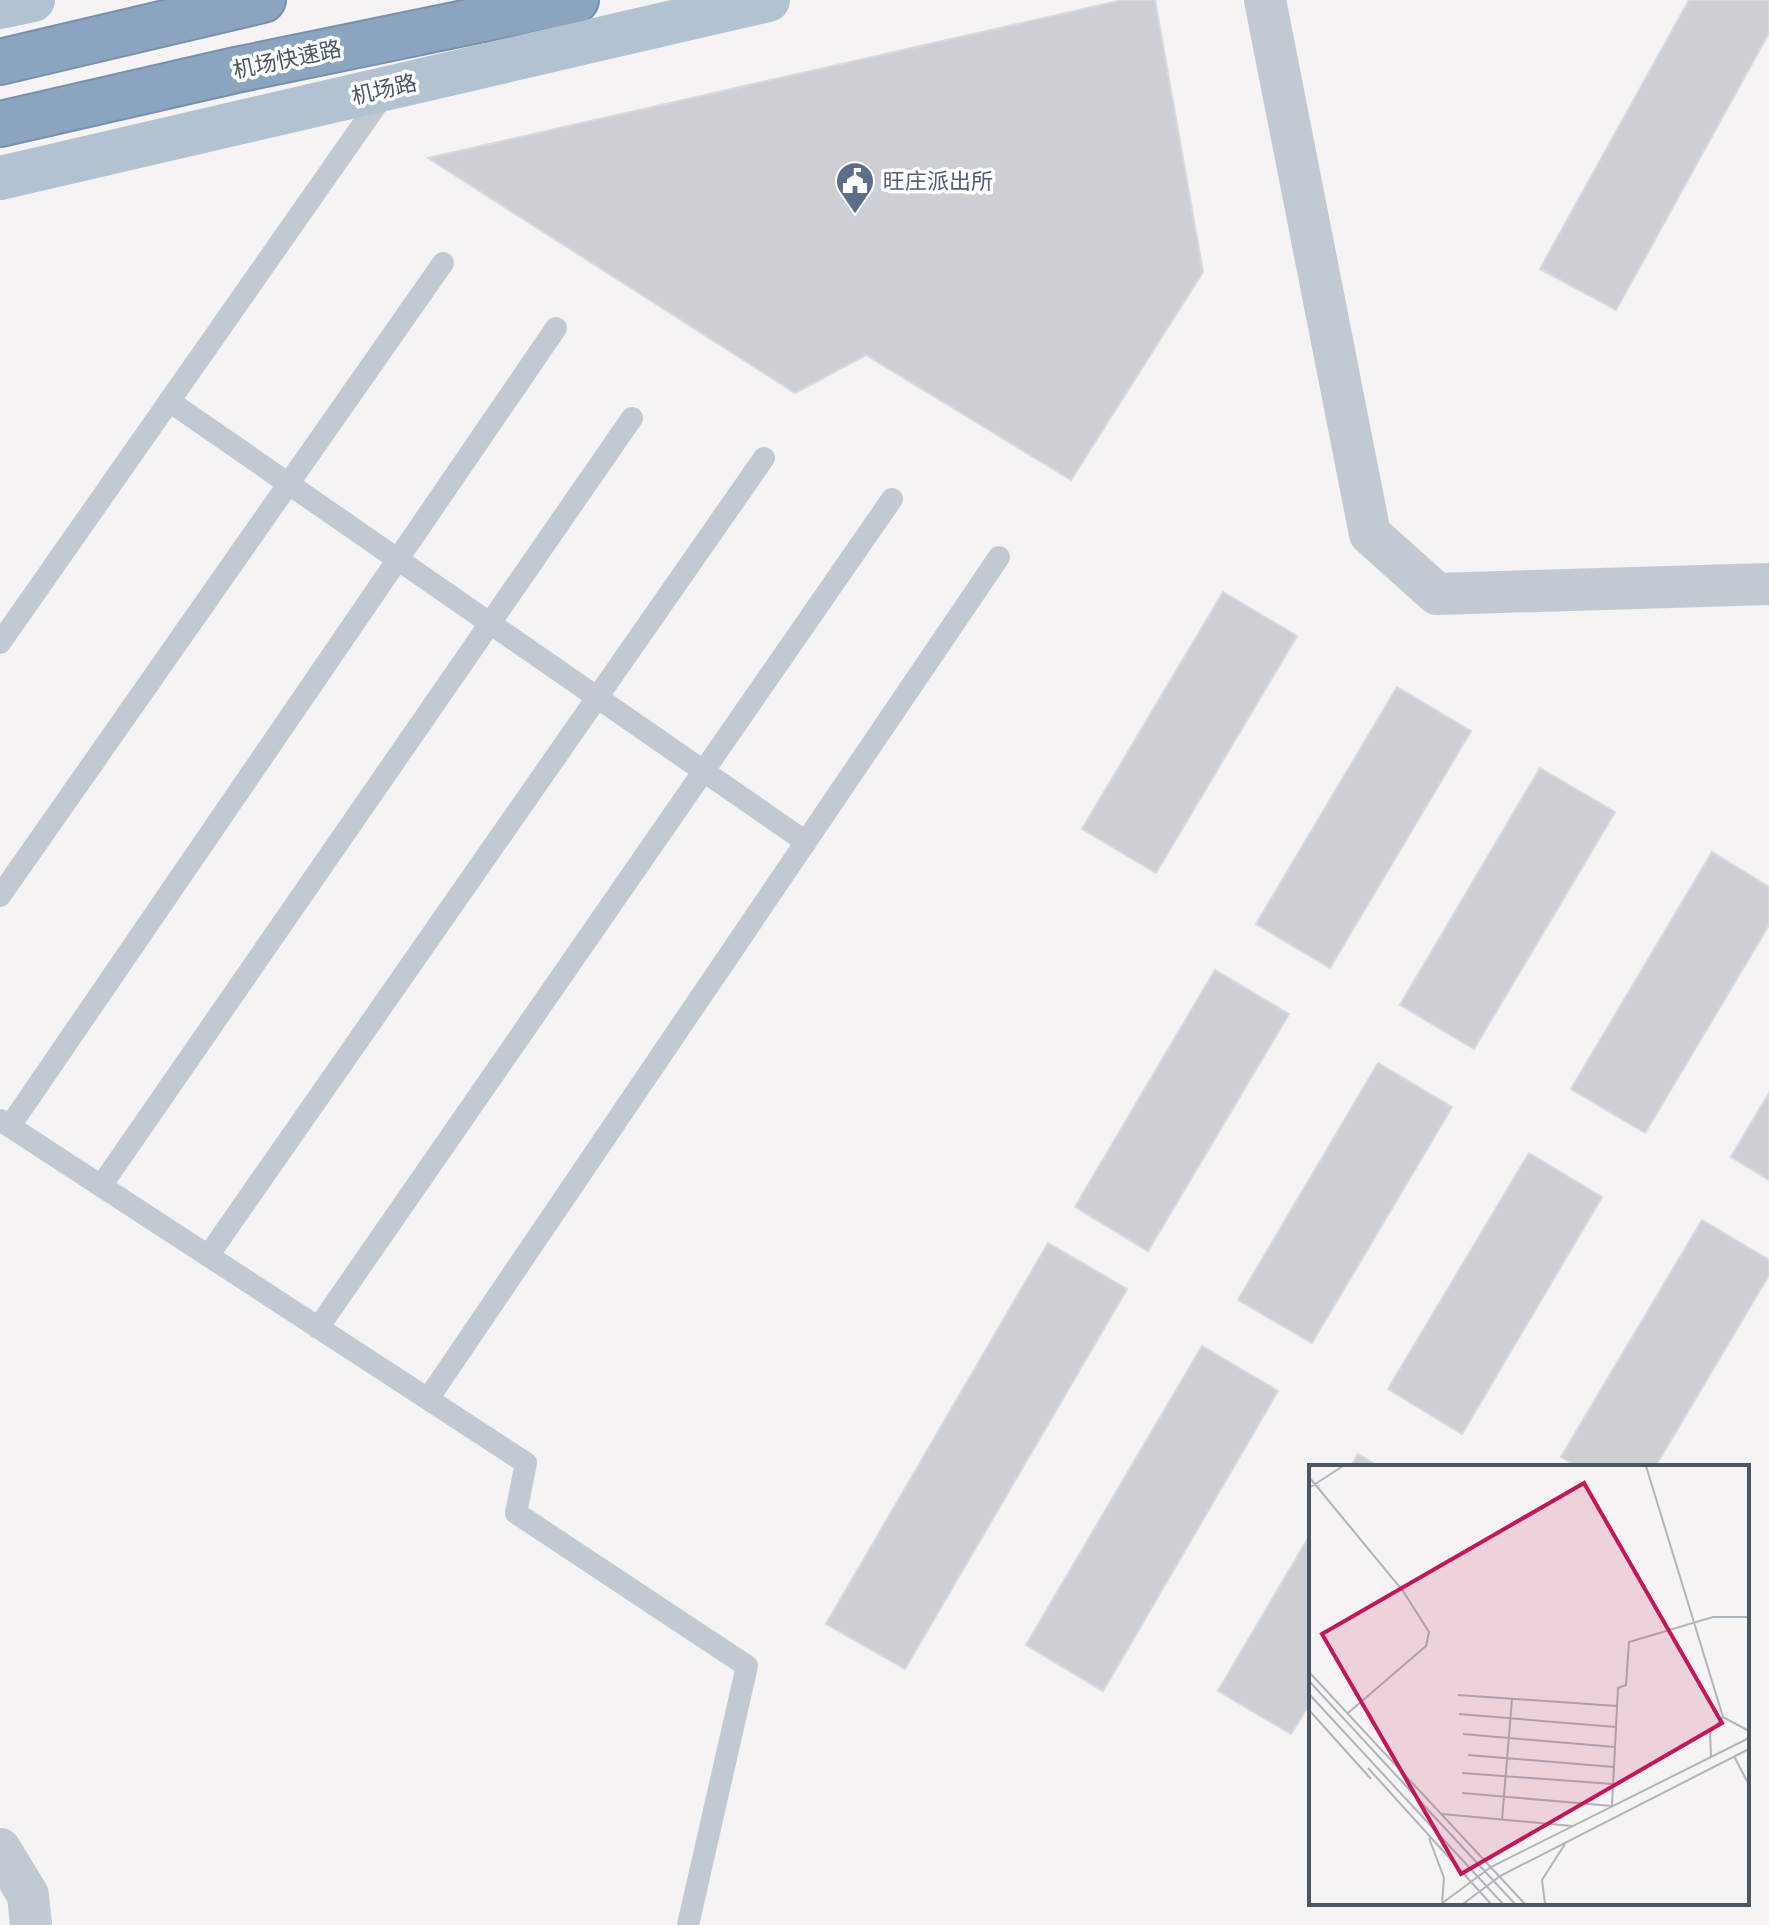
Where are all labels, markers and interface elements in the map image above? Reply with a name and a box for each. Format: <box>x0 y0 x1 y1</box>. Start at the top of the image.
street label: 机场快速路 <box>231 36 344 83</box>
street label: 机场路 <box>349 70 419 109</box>
public building icon: 旺庄派出所 <box>834 160 876 215</box>
place label: 旺庄派出所 <box>883 169 993 194</box>
inset map <box>1309 1465 1749 1905</box>

